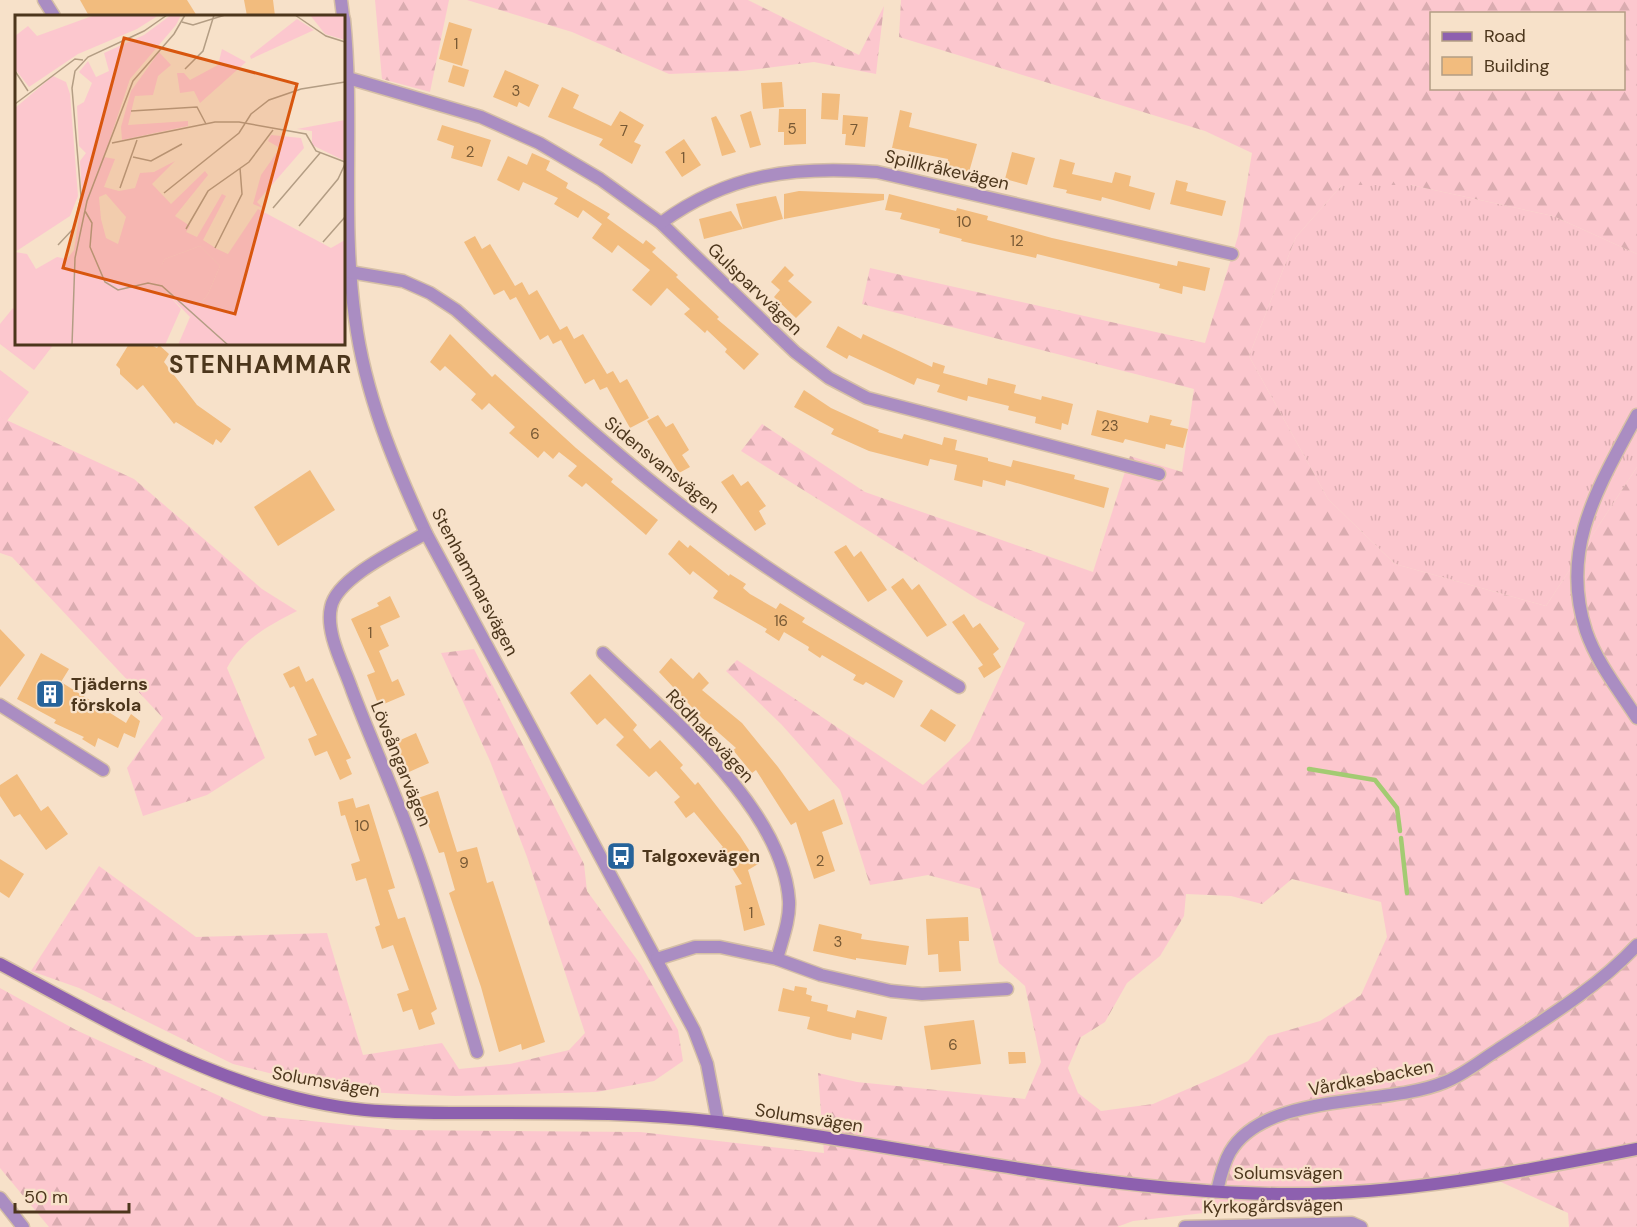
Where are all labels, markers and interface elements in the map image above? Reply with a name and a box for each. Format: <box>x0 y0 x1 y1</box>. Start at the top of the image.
legend <box>1430 12 1625 90</box>
inset map <box>15 15 345 345</box>
text: Road <box>1484 24 1526 48</box>
house number: 1 <box>454 34 458 54</box>
text: Building <box>1484 54 1549 78</box>
house number: 3 <box>512 81 520 101</box>
house number: 5 <box>787 119 797 139</box>
house number: 7 <box>850 120 858 140</box>
house number: 7 <box>620 121 628 141</box>
house number: 2 <box>466 142 474 162</box>
street label: Spillkråkevägen <box>882 144 1012 196</box>
house number: 1 <box>681 148 685 168</box>
house number: 10 <box>957 212 971 232</box>
house number: 12 <box>1010 231 1024 251</box>
street label: Gulsparvvägen <box>702 238 808 340</box>
district label: STENHAMMAR <box>169 349 353 380</box>
street label: Sidensvansvägen <box>599 411 725 519</box>
house number: 23 <box>1101 416 1119 436</box>
house number: 6 <box>530 424 540 444</box>
street label: Stenhammarsvägen <box>426 504 524 660</box>
house number: 16 <box>774 611 788 631</box>
house number: 1 <box>368 623 372 643</box>
place label: Tjäderns förskola <box>71 672 148 717</box>
building icon: Tjäderns förskola <box>34 678 66 710</box>
street label: Rödhakevägen <box>660 684 760 788</box>
street label: Lövsångarvägen <box>365 698 437 830</box>
house number: 10 <box>355 816 369 836</box>
bus stop icon: Talgoxevägen <box>605 840 637 872</box>
place label: Talgoxevägen <box>642 844 760 868</box>
house number: 2 <box>816 851 824 871</box>
house number: 9 <box>459 853 469 873</box>
house number: 1 <box>749 903 753 923</box>
house number: 3 <box>834 932 842 952</box>
house number: 6 <box>948 1035 958 1055</box>
street label: Vårdkasbacken <box>1307 1054 1435 1102</box>
street label: Solumsvägen <box>270 1061 382 1103</box>
street label: Solumsvägen <box>753 1098 865 1138</box>
street label: Solumsvägen <box>1233 1161 1343 1185</box>
scale bar <box>15 1176 129 1214</box>
text: 50 m <box>24 1185 68 1209</box>
street label: Kyrkogårdsvägen <box>1203 1193 1343 1219</box>

